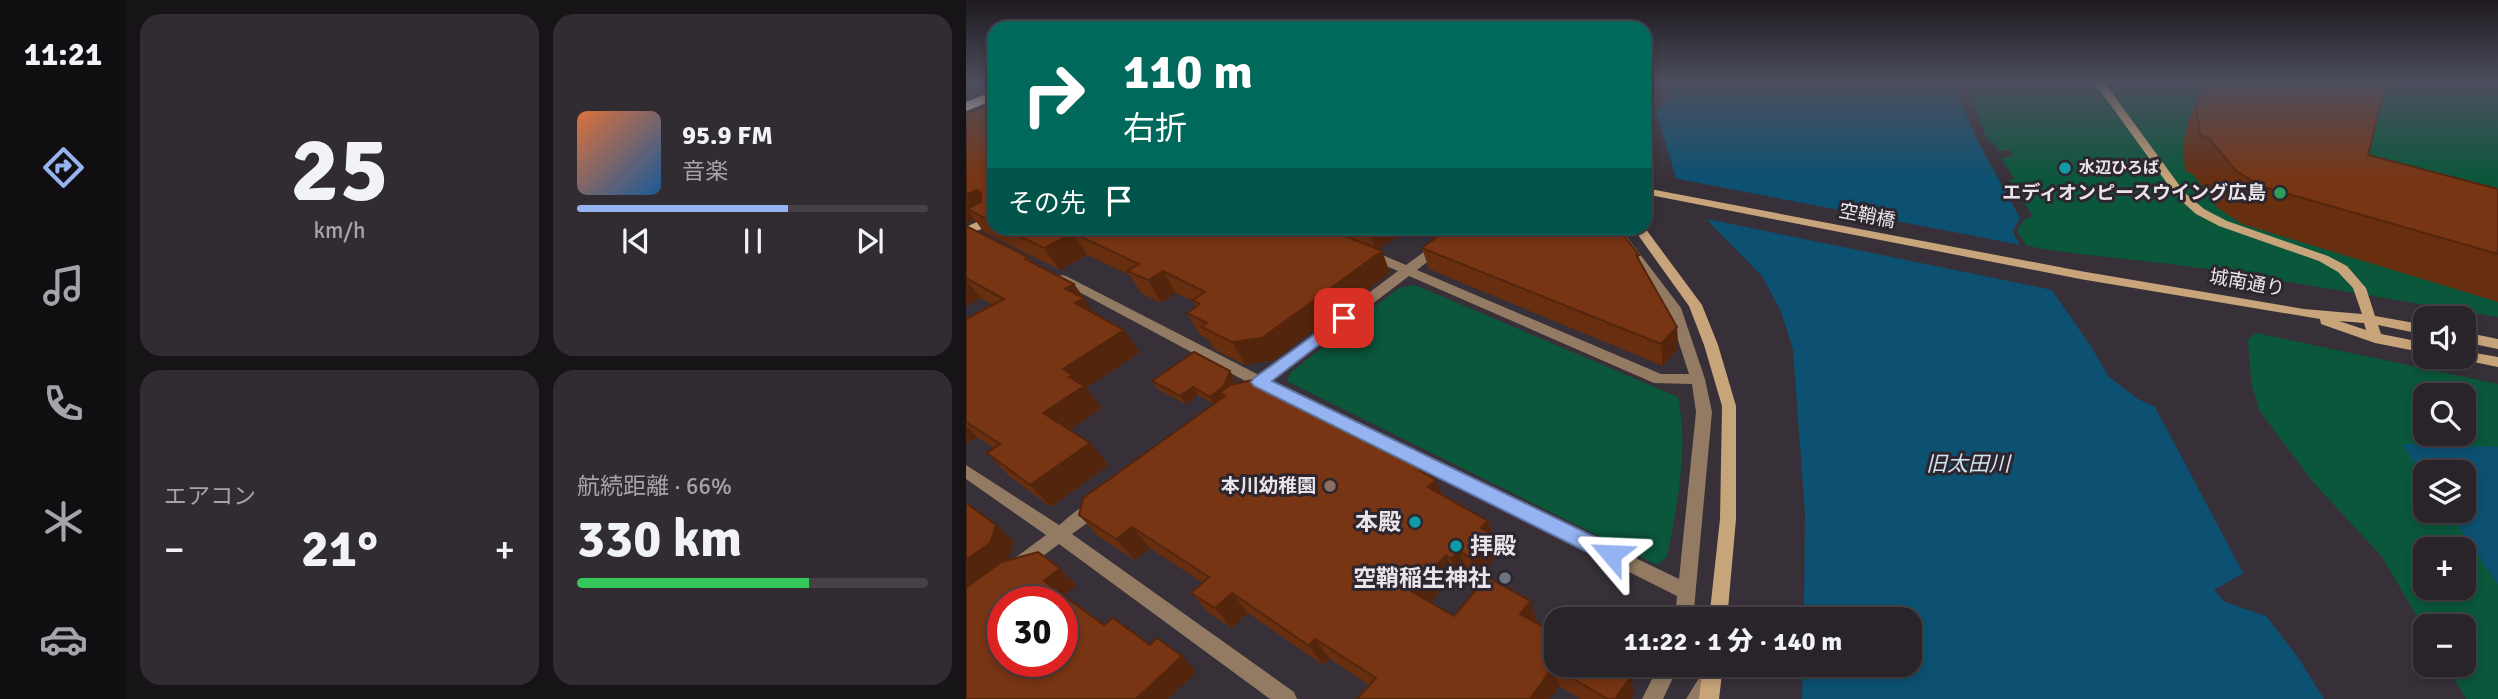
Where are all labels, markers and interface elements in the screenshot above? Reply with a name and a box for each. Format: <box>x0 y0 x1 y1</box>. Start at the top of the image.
text: 11:21 <box>24 35 102 74</box>
text: 110 m <box>1123 42 1253 102</box>
icon: right <box>1008 49 1099 140</box>
text: 右折 <box>1123 109 1187 148</box>
text: 25 <box>290 114 389 227</box>
text: 95.9 FM <box>682 120 773 152</box>
icon: directions <box>39 143 88 192</box>
text: 音楽 <box>682 157 728 186</box>
place label: 水辺ひろば <box>2079 158 2159 178</box>
marker: 水辺ひろば <box>2057 160 2073 176</box>
place label: エディオンピースウイング広島 <box>2002 181 2266 205</box>
icon: arrive <box>1100 182 1138 220</box>
marker: エディオンピースウイング広島 <box>2272 185 2288 201</box>
text: その先 <box>1008 188 1086 220</box>
street label: 空鞘橋 <box>1837 199 1897 233</box>
text: km/h <box>313 216 366 245</box>
icon: previous <box>617 222 655 260</box>
icon: pause <box>734 222 772 260</box>
icon: next <box>851 222 889 260</box>
icon: music <box>39 261 88 310</box>
street label: 城南通り <box>2207 265 2287 301</box>
pin <box>1314 288 1374 348</box>
icon: arrive <box>1325 299 1363 337</box>
map controls <box>2413 306 2476 677</box>
button: sound <box>2413 306 2476 369</box>
icon: phone <box>39 379 88 428</box>
button: search <box>2413 383 2476 446</box>
water label: 旧太田川 <box>1926 451 2012 477</box>
button: layers <box>2413 460 2476 523</box>
text: 航続距離 · 66% <box>577 472 732 501</box>
place label: 本川幼稚園 <box>1221 474 1316 498</box>
marker: 本川幼稚園 <box>1322 478 1338 494</box>
text: エアコン <box>164 482 256 511</box>
icon: climate <box>39 497 88 546</box>
text: 330 km <box>577 507 742 571</box>
place label: 本殿 <box>1355 508 1401 537</box>
marker: 本殿 <box>1407 514 1423 530</box>
text: 21° <box>301 517 378 581</box>
position arrow <box>1574 517 1648 591</box>
text: − <box>164 526 185 573</box>
text: + <box>494 526 515 573</box>
place label: 拝殿 <box>1470 532 1516 561</box>
button: + <box>2413 537 2476 600</box>
marker: 拝殿 <box>1448 538 1464 554</box>
place label: 空鞘稲生神社 <box>1353 564 1491 593</box>
marker: 空鞘稲生神社 <box>1497 570 1513 586</box>
speed limit sign: 30 <box>987 586 1078 677</box>
button: − <box>2413 614 2476 677</box>
icon: car <box>39 615 88 664</box>
text: 11:22 · 1 分 · 140 m <box>1624 626 1842 658</box>

